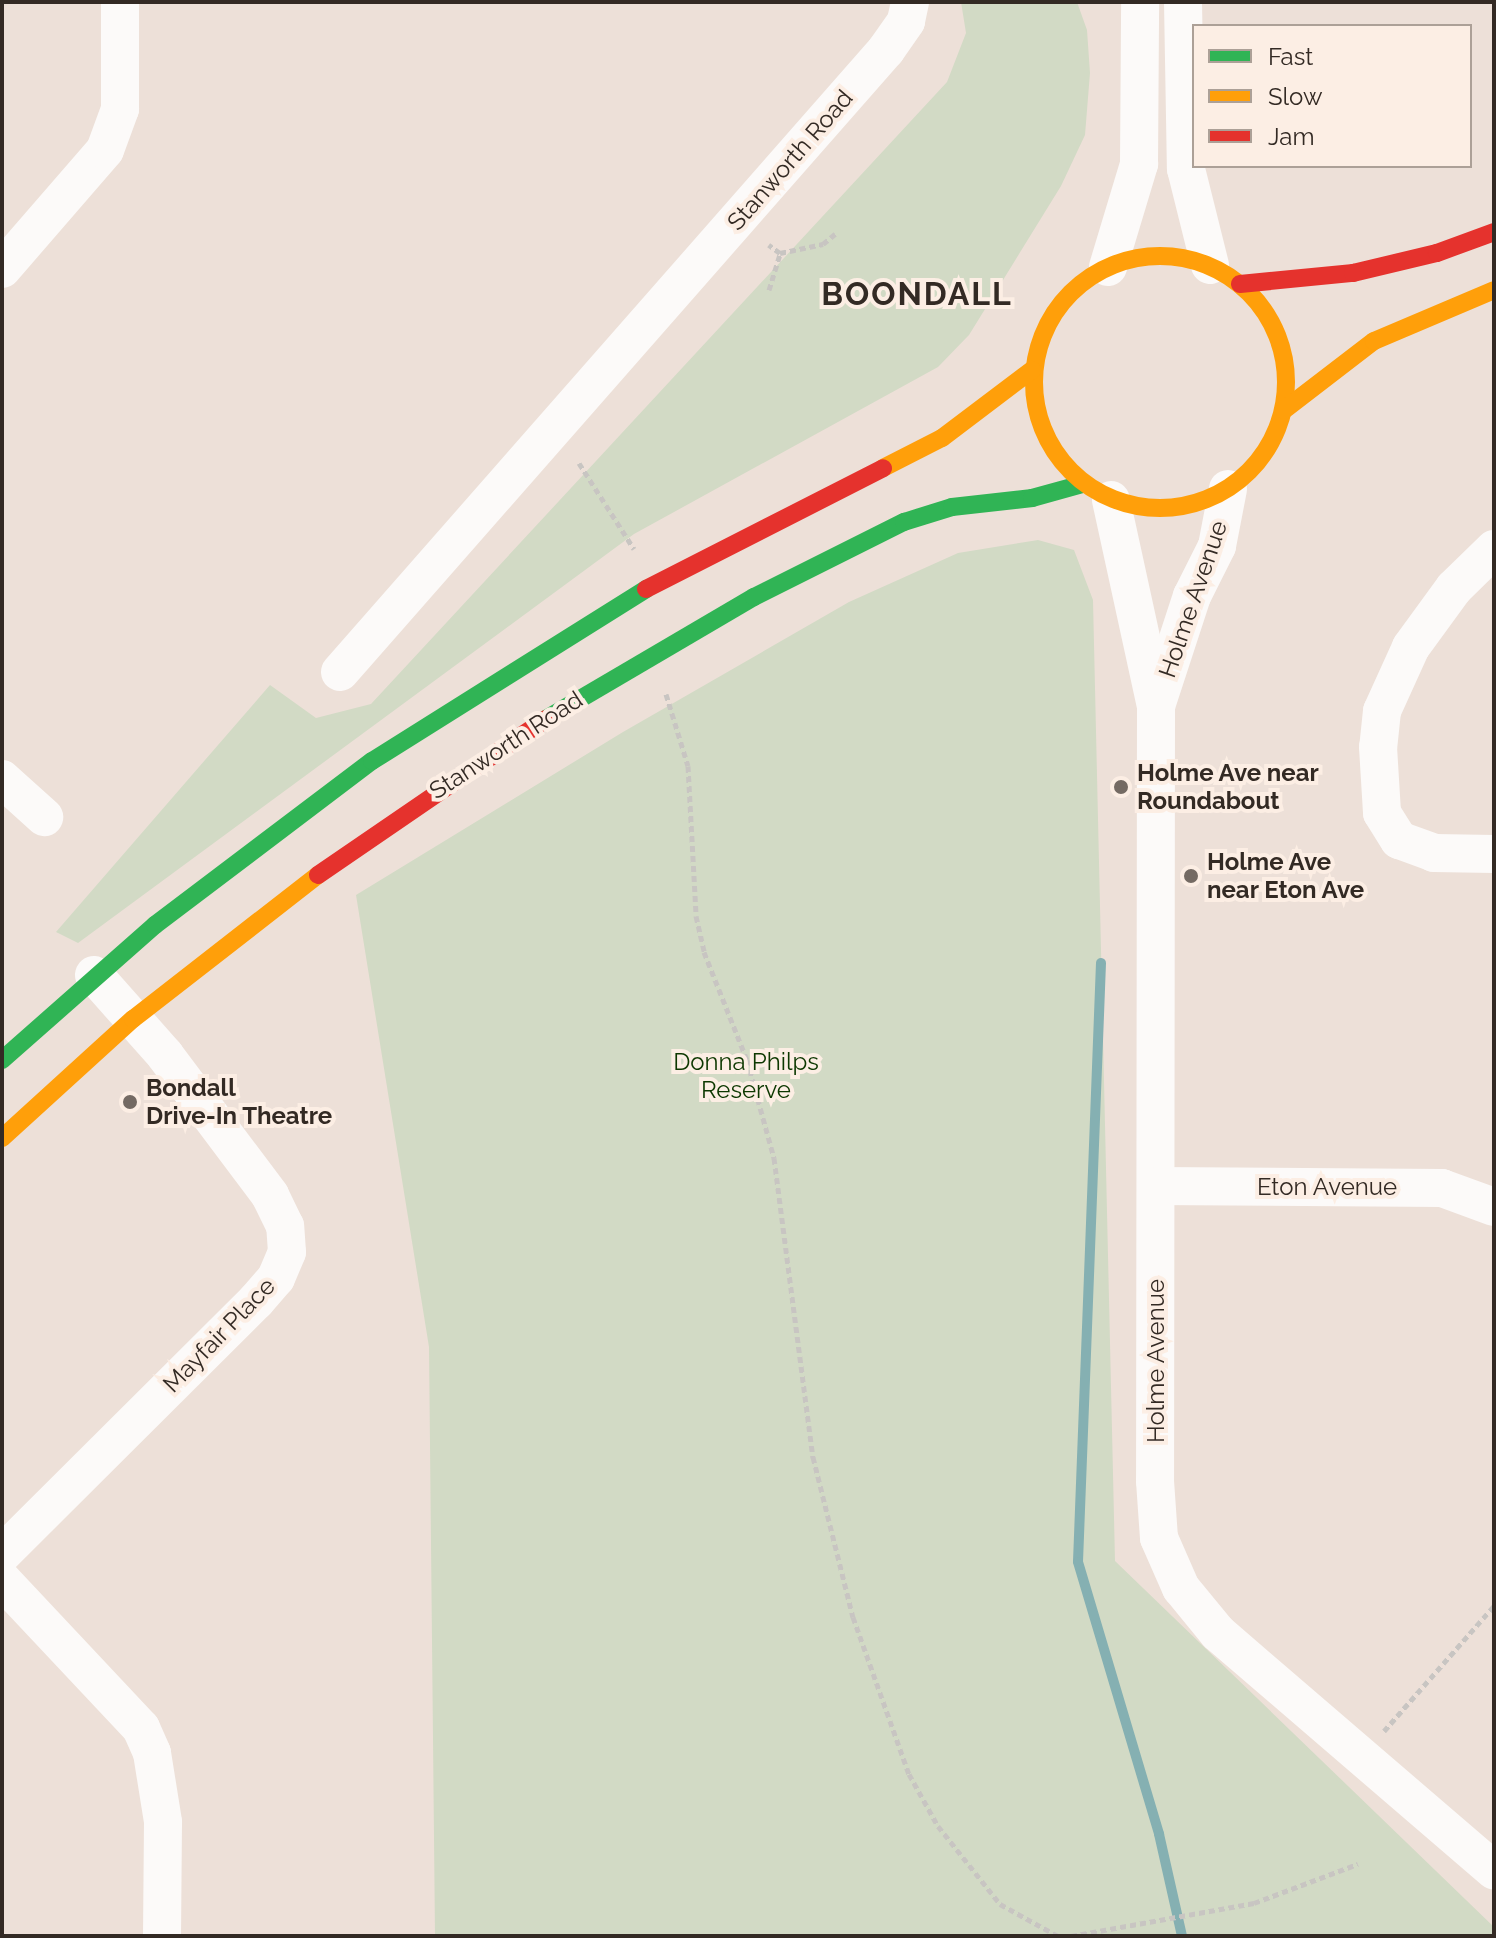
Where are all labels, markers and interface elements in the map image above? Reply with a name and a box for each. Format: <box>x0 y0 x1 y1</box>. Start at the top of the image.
legend <box>1192 24 1472 168</box>
text: Fast <box>1268 42 1313 71</box>
text: Slow <box>1268 82 1322 111</box>
street label: Stanworth Road <box>721 84 859 236</box>
text: Jam <box>1268 122 1314 151</box>
district label: BOONDALL <box>821 275 1013 313</box>
street label: Holme Avenue <box>1153 516 1233 682</box>
street label: Stanworth Road <box>424 685 588 805</box>
place label: Holme Ave near Roundabout <box>1137 759 1319 815</box>
marker: Holme Ave near Roundabout <box>1112 778 1130 796</box>
place label: Holme Ave near Eton Ave <box>1207 848 1365 904</box>
marker: Holme Ave near Eton Ave <box>1182 867 1200 885</box>
park label: Donna Philps Reserve <box>673 1048 819 1104</box>
place label: Bondall Drive-In Theatre <box>146 1074 333 1130</box>
marker: Bondall Drive-In Theatre <box>121 1093 139 1111</box>
street label: Eton Avenue <box>1257 1173 1397 1201</box>
street label: Mayfair Place <box>157 1271 281 1399</box>
street label: Holme Avenue <box>1142 1279 1170 1443</box>

